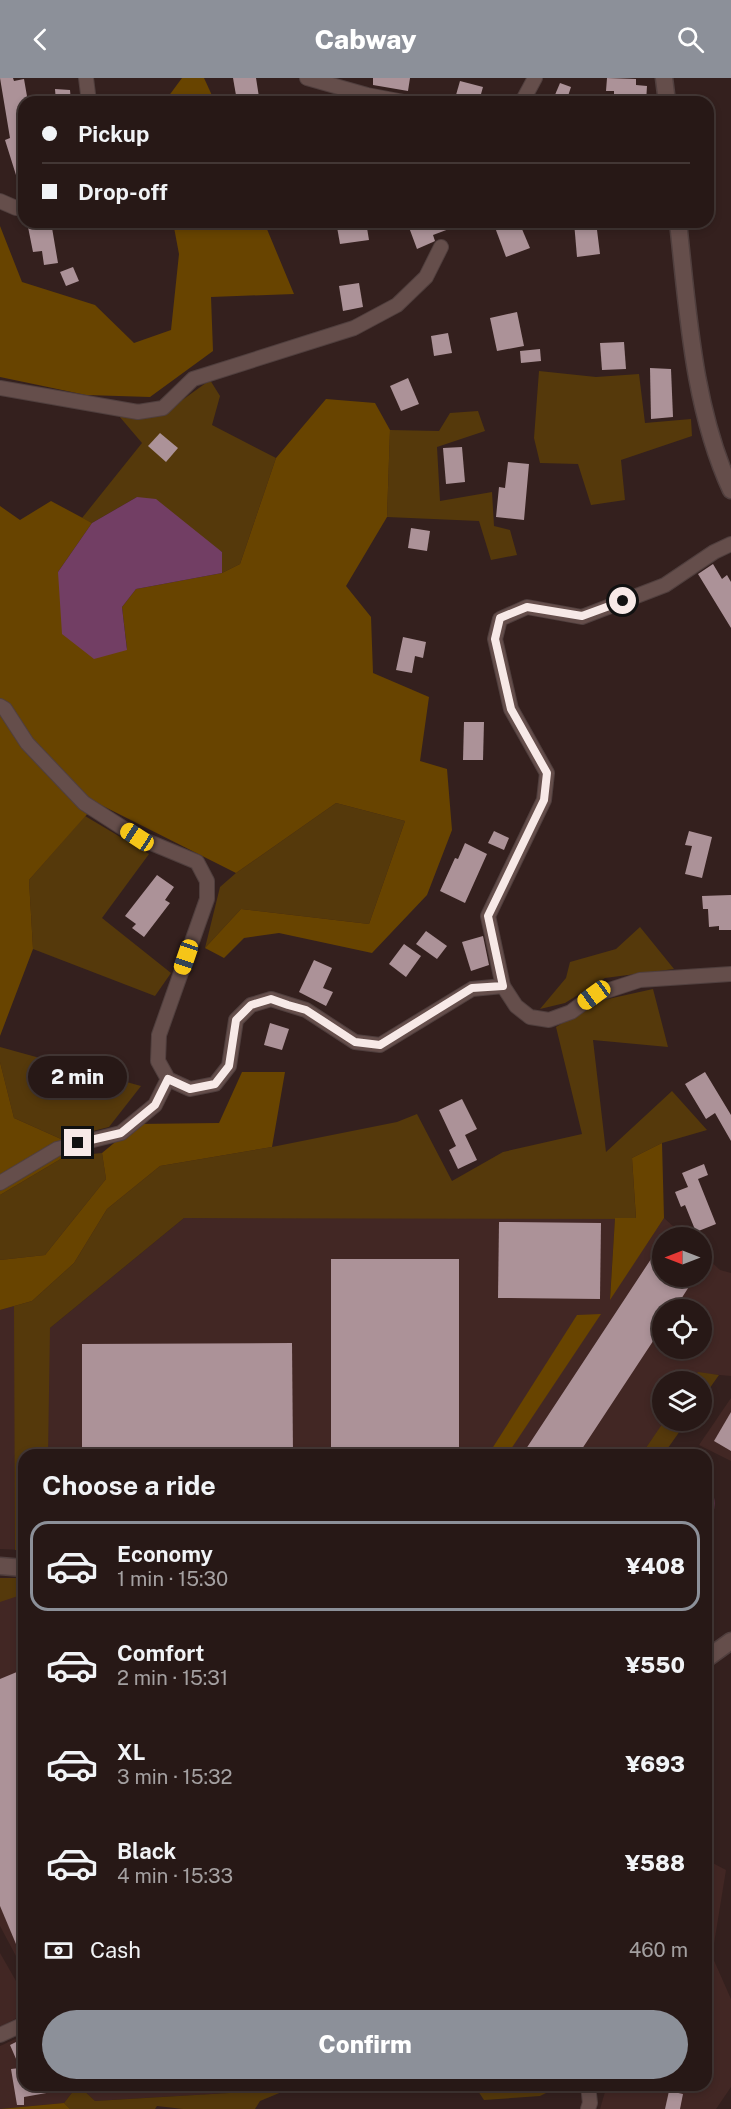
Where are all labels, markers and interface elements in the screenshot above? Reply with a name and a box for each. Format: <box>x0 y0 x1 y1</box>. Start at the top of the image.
icon: back <box>24 23 57 56</box>
text: Cabway <box>314 23 417 55</box>
icon: search <box>674 23 707 56</box>
text: Pickup <box>78 121 149 147</box>
text: Drop-off <box>78 179 168 205</box>
route start <box>609 587 636 614</box>
car <box>117 820 157 854</box>
car <box>172 937 200 977</box>
car <box>574 977 614 1013</box>
callout: 2 min <box>28 1056 128 1098</box>
text: 2 min <box>51 1065 104 1089</box>
route end <box>64 1129 91 1156</box>
north arrow <box>652 1227 712 1287</box>
map controls <box>652 1227 712 1431</box>
button: locate <box>652 1299 712 1359</box>
button: layers <box>652 1371 712 1431</box>
text: Choose a ride <box>42 1469 216 1501</box>
icon: car <box>45 1539 99 1593</box>
text: Economy <box>117 1541 213 1567</box>
text: ¥408 <box>626 1553 685 1579</box>
text: 1 min · 15:30 <box>117 1567 228 1591</box>
icon: car <box>45 1638 99 1692</box>
text: Comfort <box>117 1640 204 1666</box>
text: ¥550 <box>625 1652 685 1678</box>
text: 2 min · 15:31 <box>117 1666 228 1690</box>
icon: car <box>45 1737 99 1791</box>
text: XL <box>117 1739 145 1765</box>
text: ¥693 <box>625 1751 685 1777</box>
text: 3 min · 15:32 <box>117 1765 233 1789</box>
icon: car <box>45 1836 99 1890</box>
text: Black <box>117 1838 176 1864</box>
text: ¥588 <box>625 1850 685 1876</box>
text: 4 min · 15:33 <box>117 1864 233 1888</box>
icon: cash <box>42 1934 75 1967</box>
text: Cash <box>90 1937 141 1963</box>
text: 460 m <box>629 1938 688 1962</box>
button: Confirm <box>42 2010 688 2079</box>

